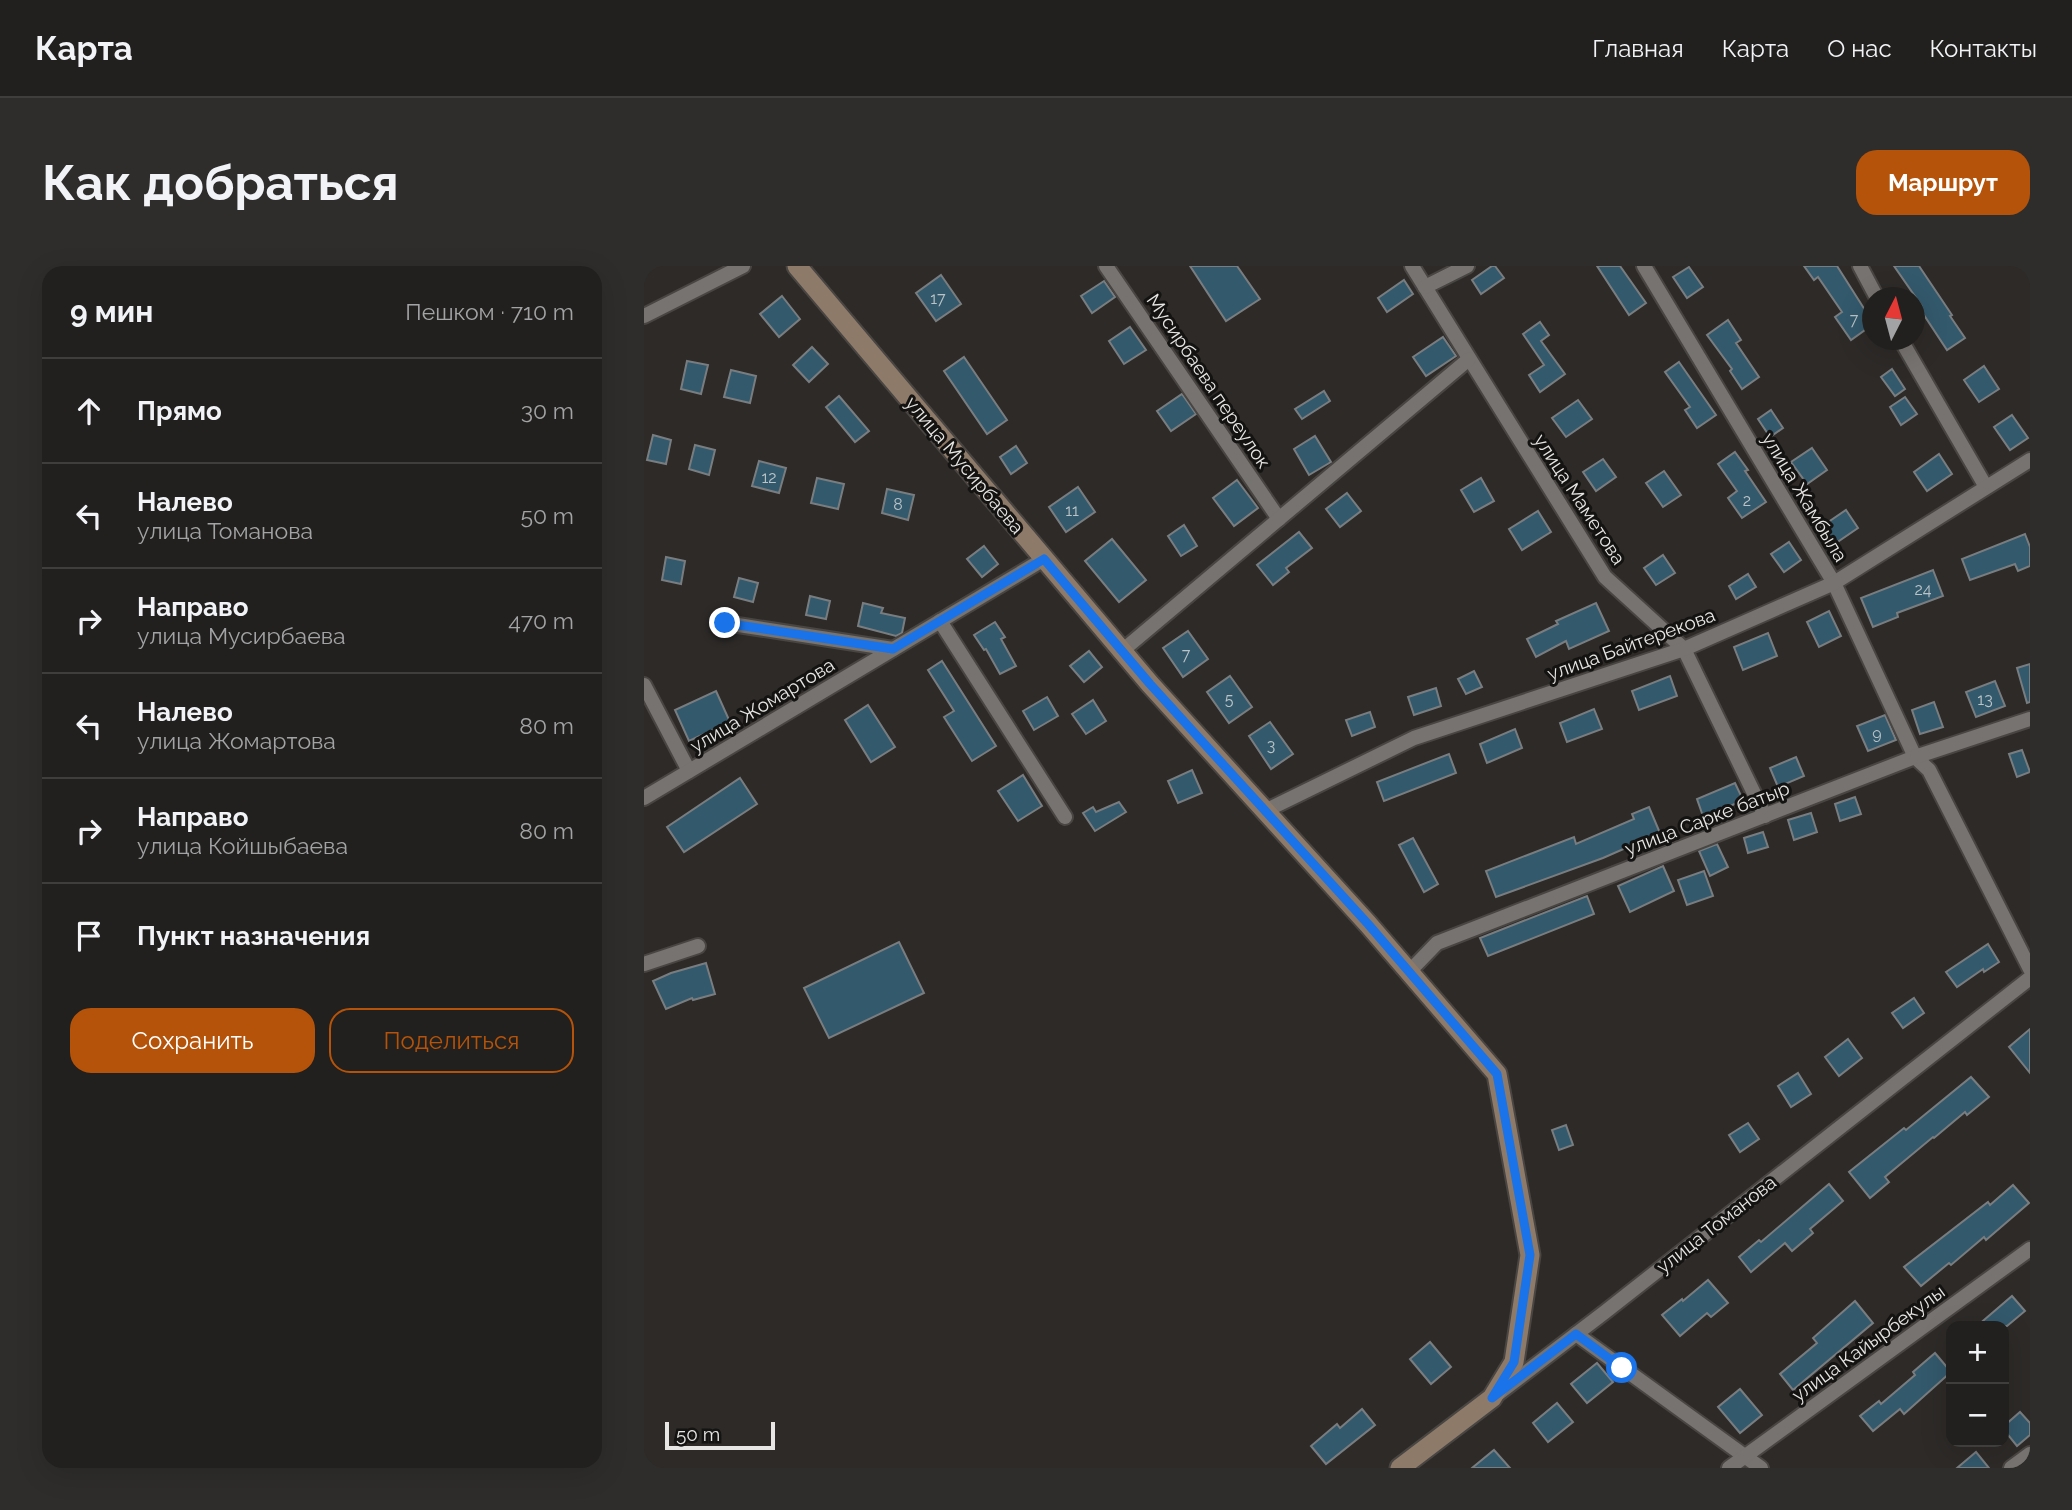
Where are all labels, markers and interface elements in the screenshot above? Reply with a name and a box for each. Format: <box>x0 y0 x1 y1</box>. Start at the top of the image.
text: Карта <box>35 29 133 68</box>
text: Главная <box>1592 34 1684 63</box>
text: Карта <box>1722 34 1789 63</box>
text: О нас <box>1827 34 1892 63</box>
text: Контакты <box>1930 34 2037 63</box>
button: Маршрут <box>1856 150 2030 215</box>
text: Как добраться <box>42 154 399 211</box>
north arrow <box>1862 287 1925 350</box>
house number: 17 <box>930 289 946 308</box>
street label: Мусирбаева переулок <box>1142 290 1276 472</box>
text: 9 мин <box>70 294 153 329</box>
text: Пешком · 710 m <box>405 298 574 325</box>
house number: 7 <box>1850 310 1859 329</box>
icon: ahead <box>70 392 108 430</box>
street label: улица Мусирбаева <box>901 392 1029 538</box>
text: Прямо <box>137 396 222 426</box>
text: 30 m <box>521 397 574 424</box>
street label: улица Жамбыла <box>1758 429 1852 565</box>
street label: улица Маметова <box>1530 430 1630 568</box>
house number: 12 <box>761 468 777 487</box>
text: Налево <box>137 487 233 517</box>
house number: 2 <box>1743 491 1751 510</box>
house number: 8 <box>893 495 903 514</box>
icon: left <box>70 497 108 535</box>
house number: 11 <box>1065 501 1079 520</box>
text: 50 m <box>520 502 574 529</box>
text: улица Томанова <box>137 517 313 544</box>
house number: 24 <box>1914 580 1932 599</box>
text: Направо <box>137 592 248 622</box>
icon: right <box>70 602 108 640</box>
street label: улица Байтерекова <box>1544 603 1718 685</box>
text: 470 m <box>508 607 574 634</box>
route end <box>709 607 740 638</box>
text: улица Мусирбаева <box>137 622 345 649</box>
house number: 7 <box>1182 645 1191 664</box>
street label: улица Жомартова <box>686 653 838 757</box>
house number: 5 <box>1225 690 1234 709</box>
house number: 13 <box>1977 690 1993 709</box>
text: Налево <box>137 697 233 727</box>
icon: left <box>70 707 108 745</box>
text: 80 m <box>519 712 574 739</box>
house number: 9 <box>1872 724 1882 743</box>
text: улица Жомартова <box>137 727 336 754</box>
house number: 3 <box>1267 736 1275 755</box>
street label: улица Сарке батыр <box>1622 776 1792 860</box>
text: Направо <box>137 802 248 832</box>
icon: right <box>70 812 108 850</box>
text: 80 m <box>519 817 574 844</box>
text: улица Койшыбаева <box>137 832 348 859</box>
icon: arrive <box>70 917 108 955</box>
text: Пункт назначения <box>137 921 370 951</box>
button: Сохранить <box>70 1008 315 1073</box>
button: Поделиться <box>329 1008 574 1073</box>
street label: улица Томанова <box>1652 1171 1780 1277</box>
street label: улица Кайырбекулы <box>1787 1280 1949 1406</box>
map controls <box>1946 1321 2009 1447</box>
button: + <box>1946 1321 2009 1384</box>
route start <box>1606 1352 1637 1383</box>
button: − <box>1946 1384 2009 1447</box>
scale bar <box>665 1419 775 1451</box>
text: 50 m <box>676 1423 720 1445</box>

